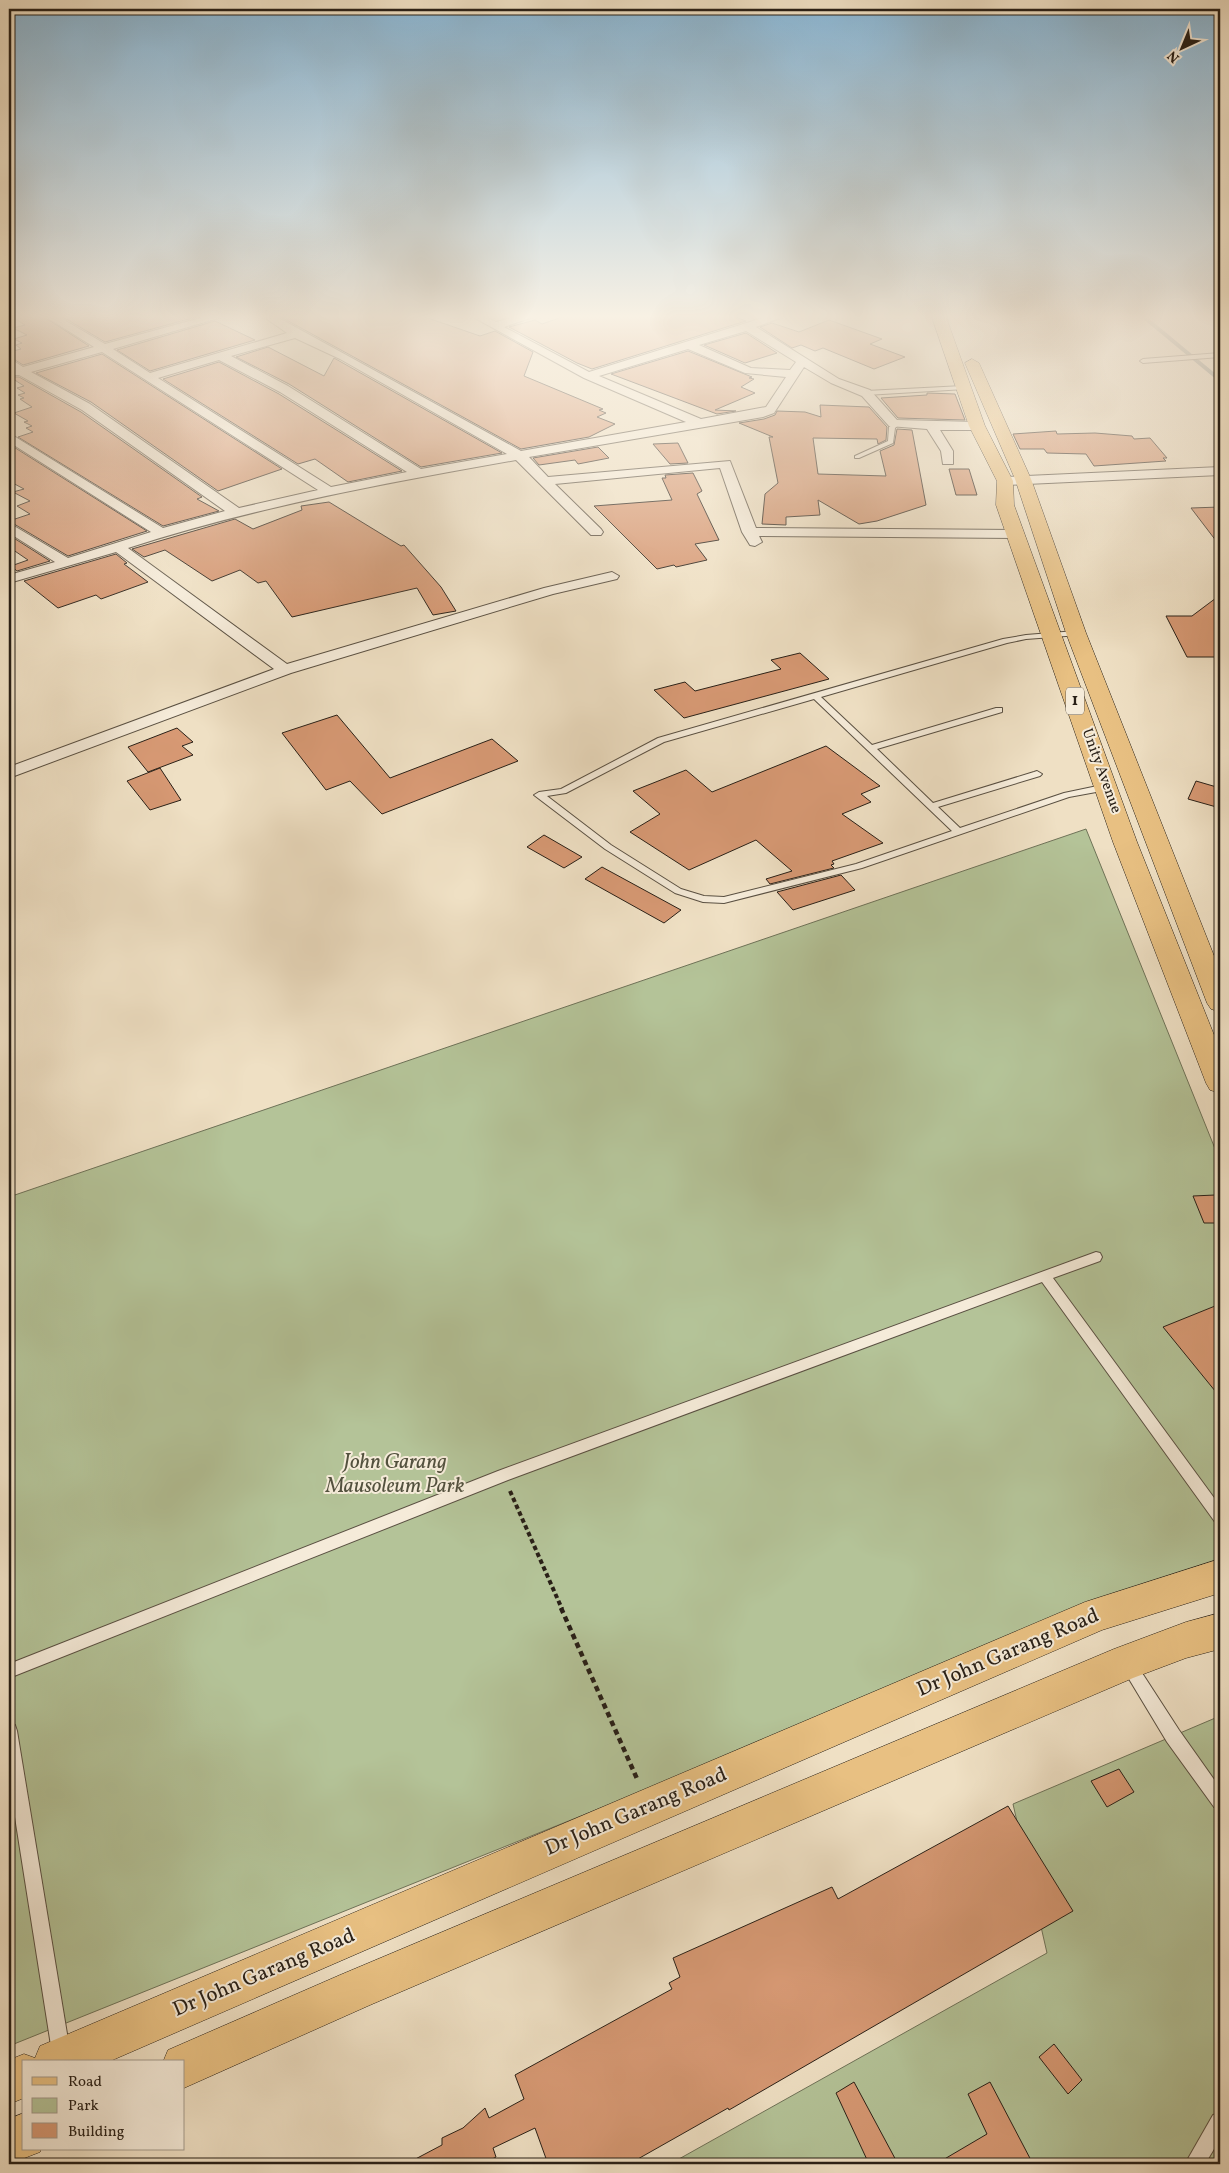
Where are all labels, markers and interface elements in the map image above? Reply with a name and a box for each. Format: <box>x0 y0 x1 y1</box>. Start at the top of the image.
north arrow <box>1156 22 1206 72</box>
text: N <box>1164 46 1184 67</box>
road number: 1 <box>1066 688 1084 714</box>
street label: Unity Avenue <box>1076 726 1126 816</box>
park label: John Garang Mausoleum Park <box>325 1448 465 1501</box>
street label: Dr John Garang Road <box>912 1601 1104 1705</box>
street label: Dr John Garang Road <box>540 1760 732 1864</box>
street label: Dr John Garang Road <box>168 1921 360 2025</box>
legend <box>22 2060 185 2150</box>
text: Road <box>68 2072 102 2093</box>
text: Park <box>68 2096 99 2117</box>
text: Building <box>68 2122 125 2143</box>

